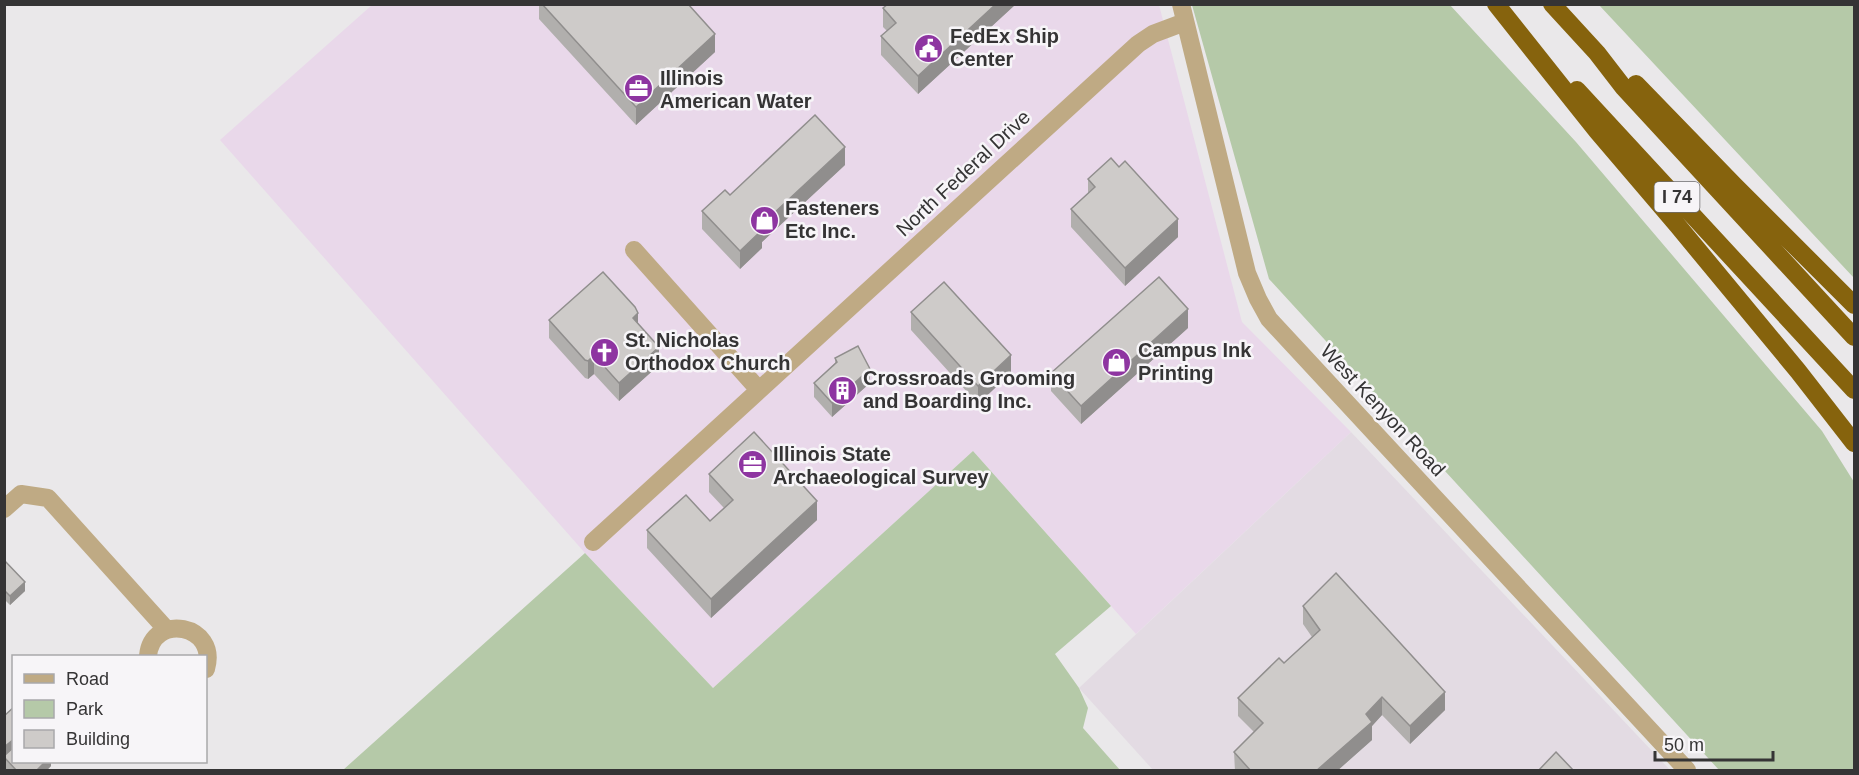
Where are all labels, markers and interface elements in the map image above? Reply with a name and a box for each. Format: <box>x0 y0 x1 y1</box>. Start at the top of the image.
place label: FedEx Ship Center <box>950 25 1059 70</box>
public building icon: FedEx Ship Center <box>913 32 945 64</box>
place label: Illinois American Water <box>660 67 812 112</box>
office icon: Illinois American Water <box>623 73 655 105</box>
street label: North Federal Drive <box>892 105 1034 241</box>
road number: I 74 <box>1654 182 1700 212</box>
place label: Fasteners Etc Inc. <box>785 197 880 242</box>
shop icon: Fasteners Etc Inc. <box>748 204 780 236</box>
place label: St. Nicholas Orthodox Church <box>625 329 791 374</box>
church icon: St. Nicholas Orthodox Church <box>588 336 620 368</box>
place label: Campus Ink Printing <box>1138 339 1252 384</box>
street label: West Kenyon Road <box>1316 340 1450 480</box>
shop icon: Campus Ink Printing <box>1101 346 1133 378</box>
place label: Crossroads Grooming and Boarding Inc. <box>863 367 1075 412</box>
building icon: Crossroads Grooming and Boarding Inc. <box>826 374 858 406</box>
place label: Illinois State Archaeological Survey <box>773 443 990 488</box>
office icon: Illinois State Archaeological Survey <box>736 449 768 481</box>
legend <box>12 655 207 763</box>
text: Road <box>66 669 109 689</box>
text: Park <box>66 699 104 719</box>
scale bar <box>1655 724 1774 762</box>
text: Building <box>66 729 130 749</box>
text: 50 m <box>1664 735 1704 755</box>

